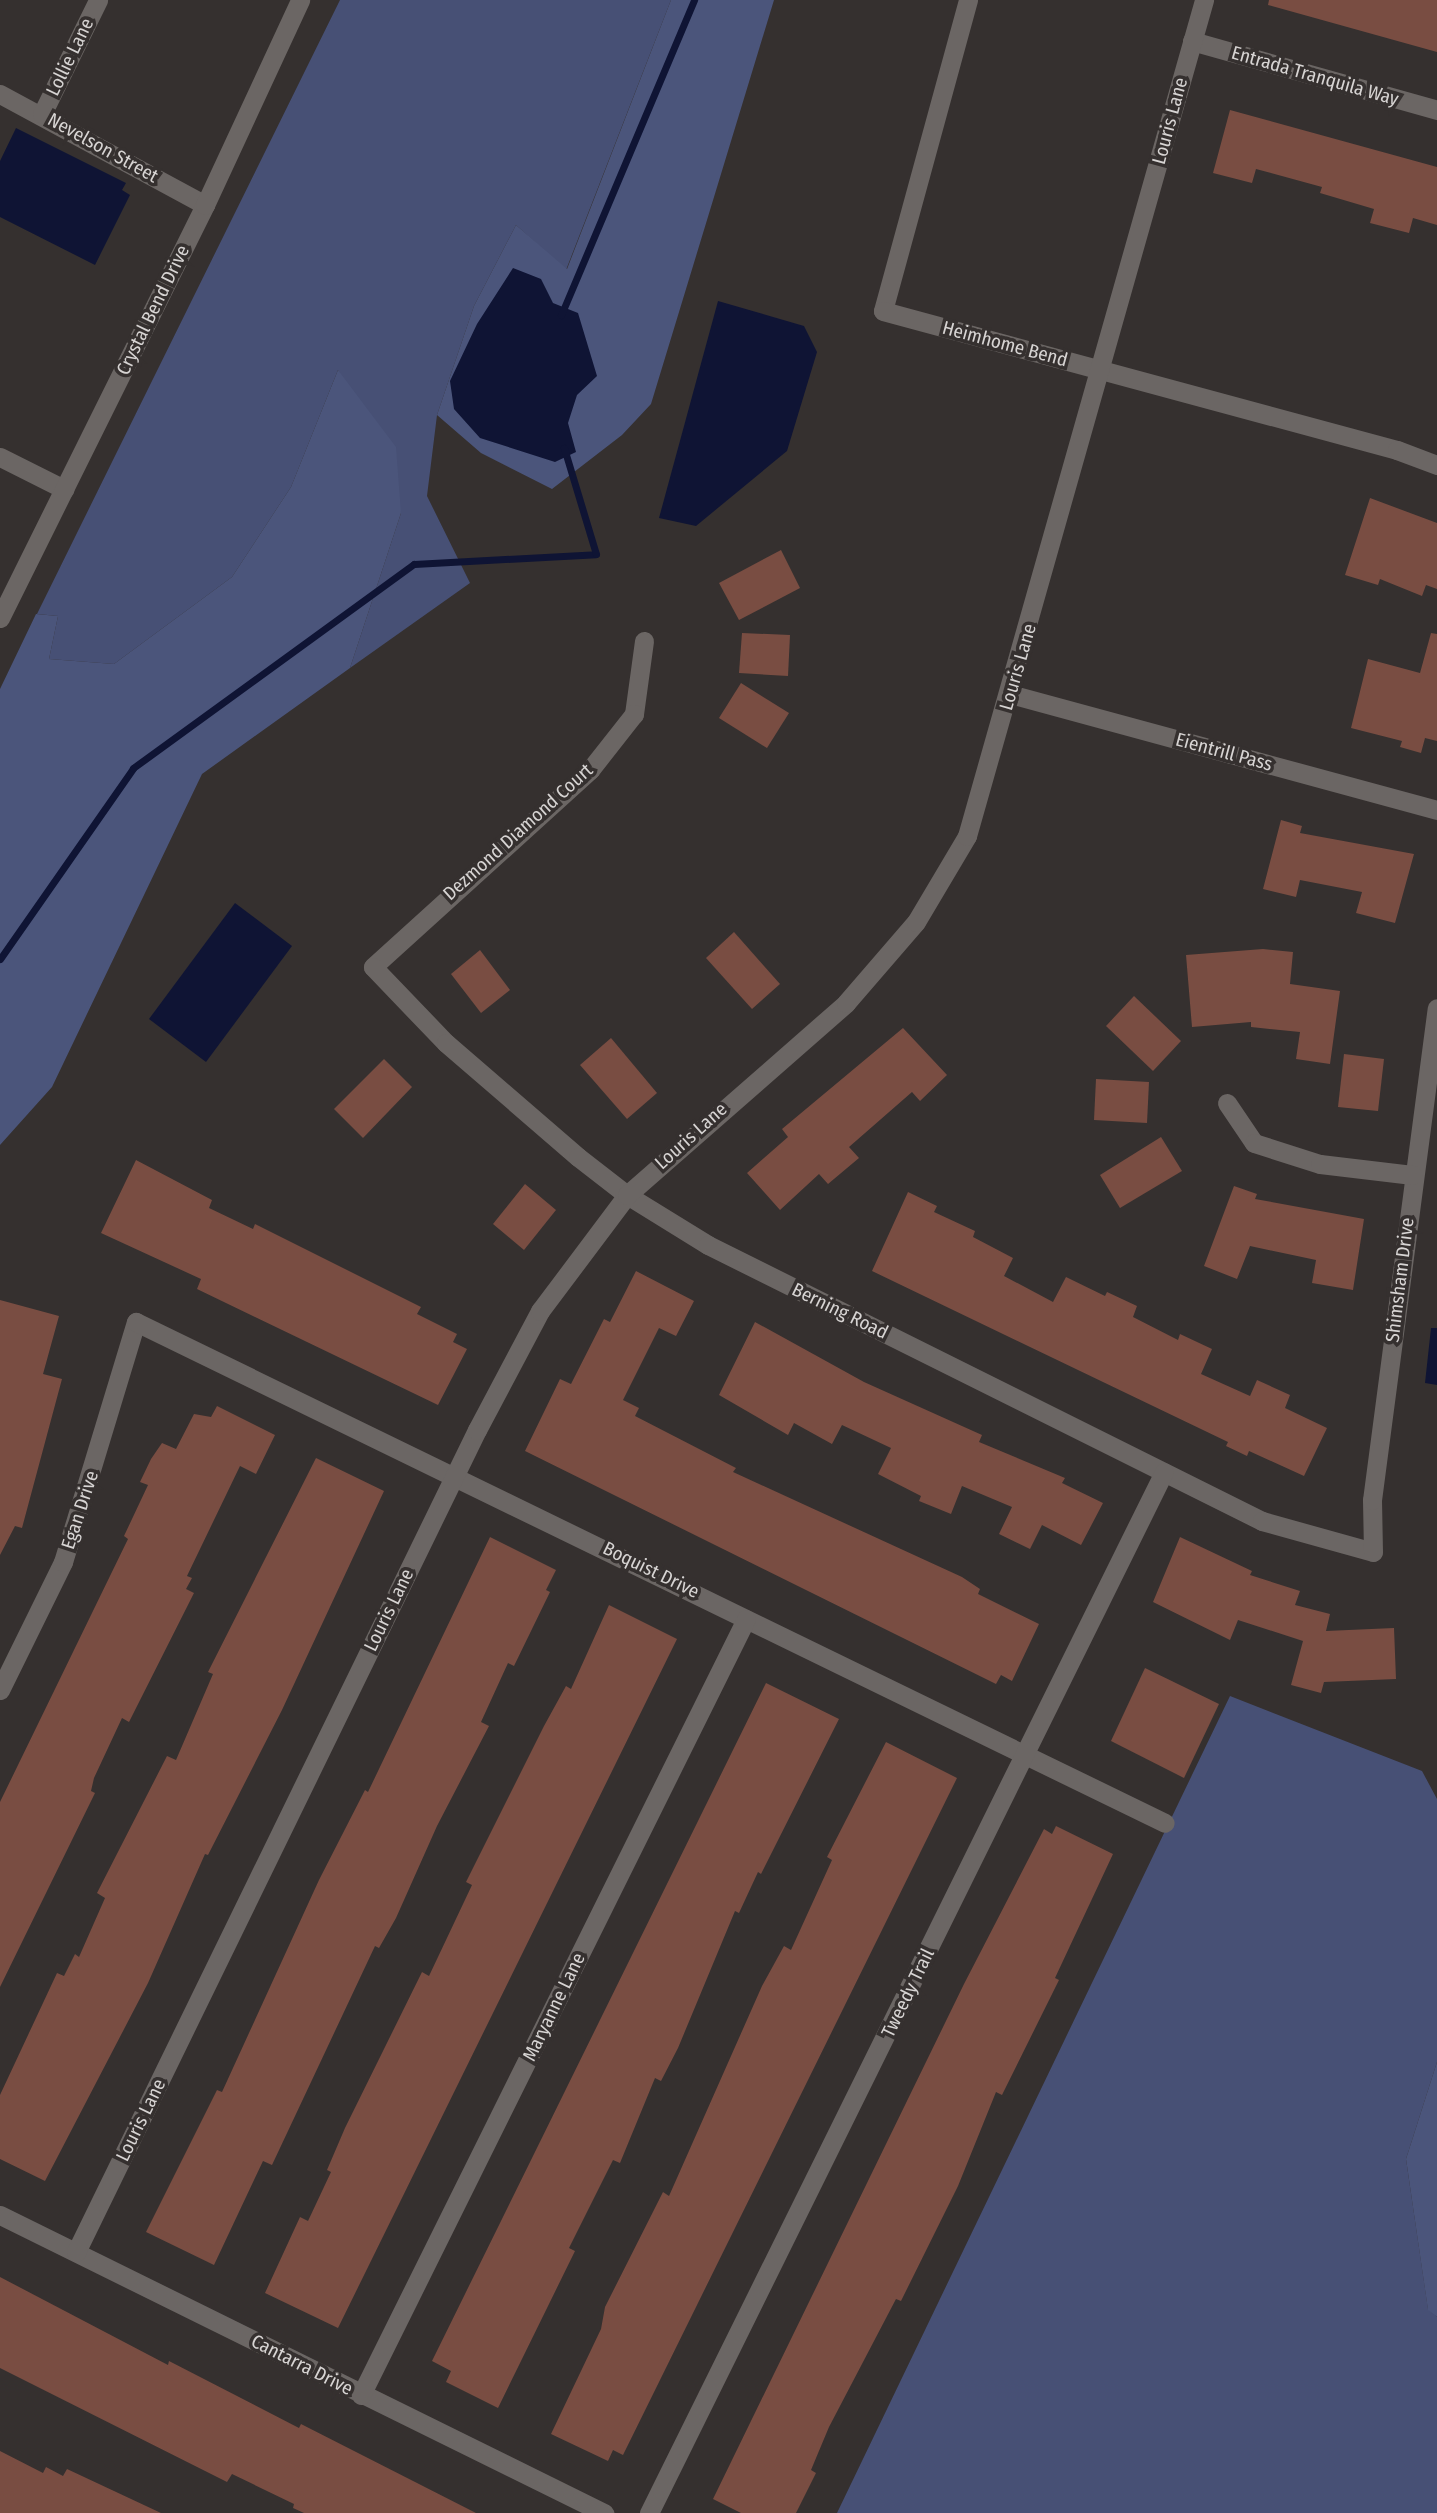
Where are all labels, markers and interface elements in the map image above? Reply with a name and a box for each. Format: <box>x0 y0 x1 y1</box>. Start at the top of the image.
street label: Lollie Lane <box>41 14 99 100</box>
street label: Entrada Tranquila Way <box>1229 41 1401 111</box>
street label: Louris Lane <box>1147 75 1193 167</box>
street label: Nevelson Street <box>44 108 162 188</box>
street label: Crystal Bend Drive <box>112 241 194 379</box>
street label: Heimhome Bend <box>940 316 1070 372</box>
street label: Louris Lane <box>995 621 1041 713</box>
street label: Eientrill Pass <box>1173 728 1275 776</box>
street label: Dezmond Diamond Court <box>438 759 598 905</box>
street label: Louris Lane <box>650 1098 732 1174</box>
street label: Shimsham Drive <box>1381 1216 1419 1344</box>
street label: Berning Road <box>788 1278 892 1344</box>
street label: Egan Drive <box>57 1468 103 1552</box>
street label: Boquist Drive <box>599 1537 703 1603</box>
street label: Louris Lane <box>359 1565 419 1655</box>
street label: Tweedy Trail <box>877 1945 939 2041</box>
street label: Maryanne Lane <box>518 1949 590 2065</box>
street label: Louris Lane <box>111 2075 171 2165</box>
street label: Cantarra Drive <box>247 2330 357 2400</box>

